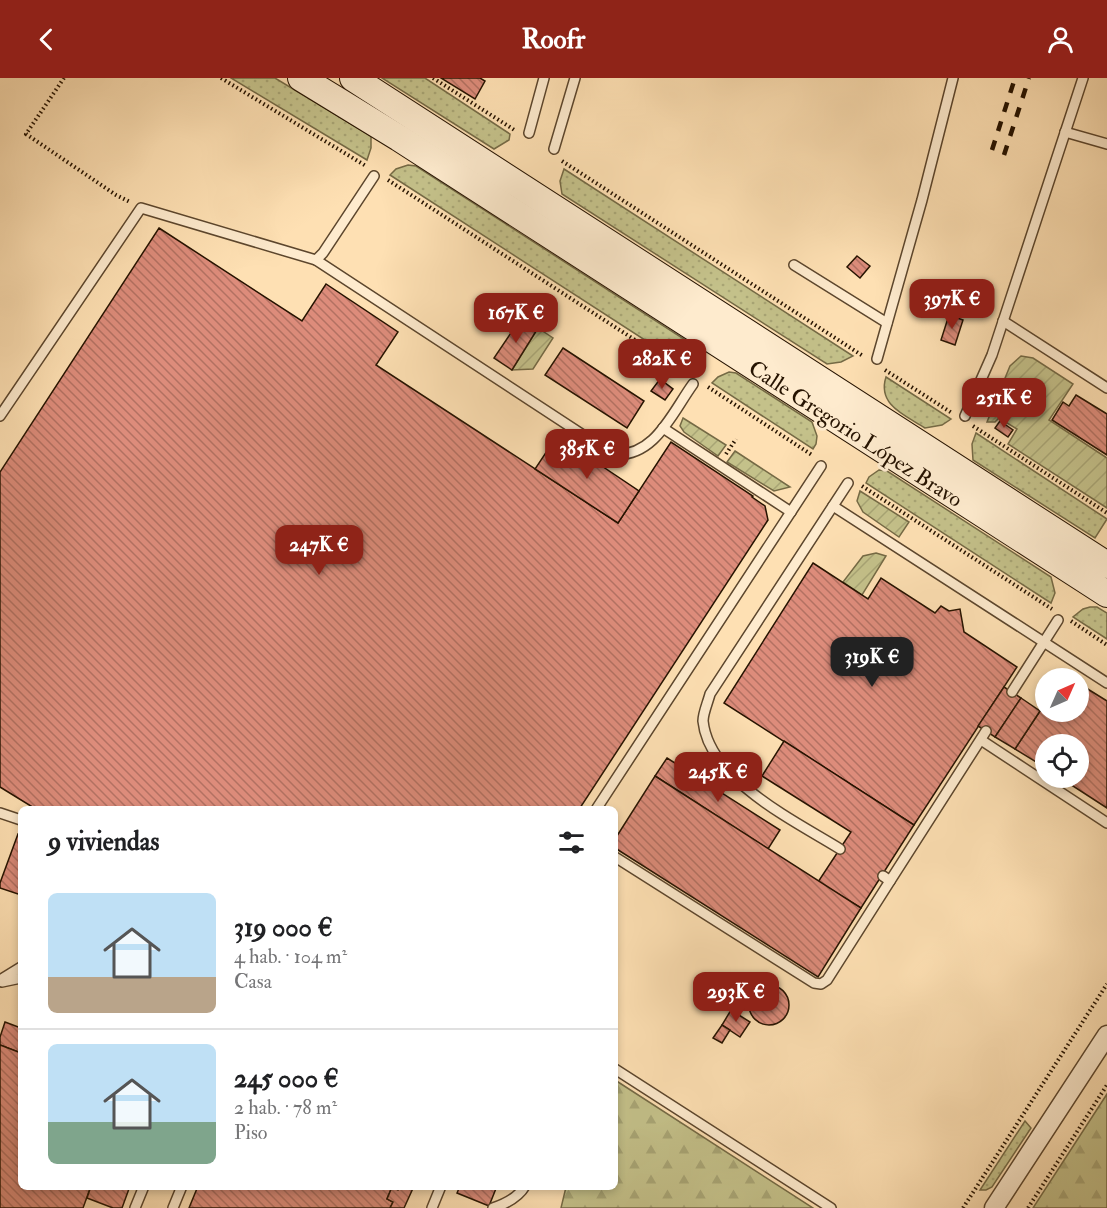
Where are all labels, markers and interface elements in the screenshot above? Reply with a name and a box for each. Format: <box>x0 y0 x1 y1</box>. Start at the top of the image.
icon: back <box>30 23 63 56</box>
text: Roofr <box>522 23 585 56</box>
icon: person <box>1044 23 1077 56</box>
pin: 397K € <box>903 279 1001 330</box>
text: 397K € <box>924 286 981 311</box>
pin: 167K € <box>467 293 565 344</box>
text: 167K € <box>488 300 544 325</box>
pin: 282K € <box>613 339 711 390</box>
text: 282K € <box>632 346 692 371</box>
street label: Calle Gregorio López Bravo <box>743 354 968 514</box>
pin: 251K € <box>955 378 1053 429</box>
text: 251K € <box>976 385 1032 410</box>
pin: 385K € <box>538 429 636 480</box>
text: 385K € <box>559 436 615 461</box>
pin: 247K € <box>270 525 368 576</box>
text: 247K € <box>289 532 349 557</box>
pin: 319K € <box>823 637 921 688</box>
text: 319K € <box>845 644 899 669</box>
north arrow <box>1035 668 1089 722</box>
map controls <box>1035 668 1089 788</box>
button: locate <box>1035 734 1089 788</box>
pin: 245K € <box>669 752 767 803</box>
text: 245K € <box>688 759 748 784</box>
text: 9 viviendas <box>48 826 159 858</box>
icon: filters <box>555 826 588 859</box>
text: 319 000 € <box>234 912 333 944</box>
icon: home <box>96 917 168 989</box>
text: 4 hab. · 104 m² <box>234 944 347 969</box>
text: Casa <box>234 969 272 994</box>
pin: 293K € <box>687 972 785 1023</box>
text: 293K € <box>707 979 765 1004</box>
text: 245 000 € <box>234 1063 339 1095</box>
icon: home <box>96 1068 168 1140</box>
text: 2 hab. · 78 m² <box>234 1095 337 1120</box>
text: Piso <box>234 1120 267 1145</box>

